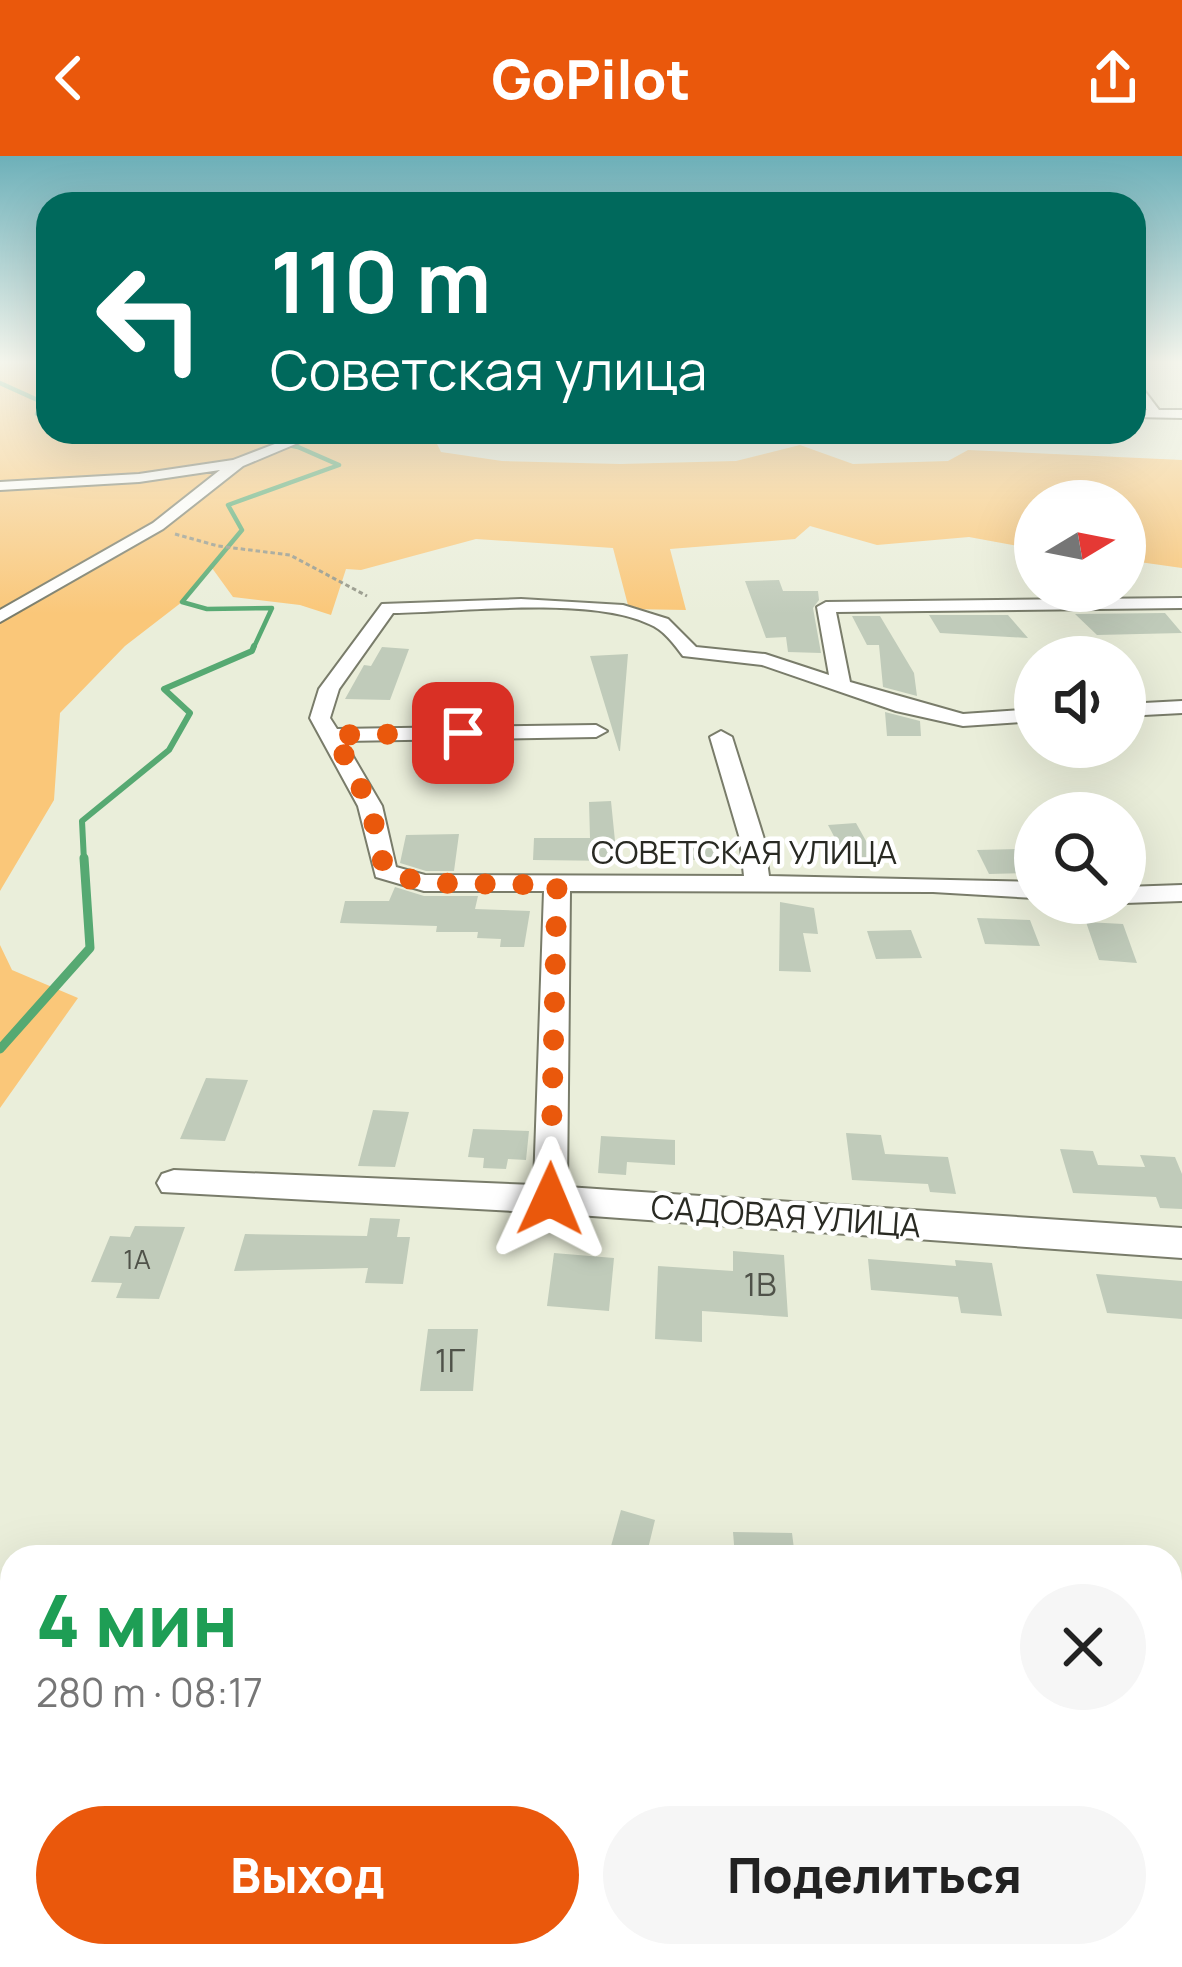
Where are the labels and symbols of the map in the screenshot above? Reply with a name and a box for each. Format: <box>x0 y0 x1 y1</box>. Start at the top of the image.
north arrow <box>1014 480 1146 612</box>
pin <box>412 682 514 784</box>
street label: СОВЕТСКАЯ УЛИЦА <box>591 829 897 874</box>
position arrow <box>487 1136 613 1262</box>
street label: САДОВАЯ УЛИЦА <box>650 1184 923 1247</box>
house number: 1А <box>123 1240 151 1277</box>
house number: 1В <box>743 1261 777 1306</box>
house number: 1Г <box>435 1337 466 1382</box>

